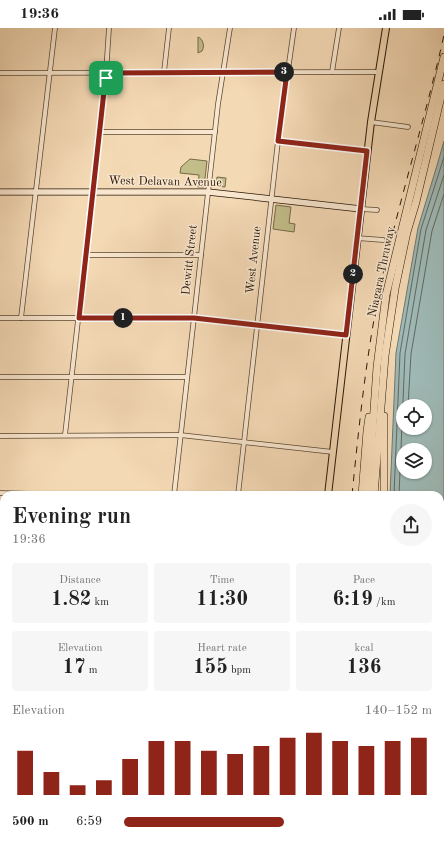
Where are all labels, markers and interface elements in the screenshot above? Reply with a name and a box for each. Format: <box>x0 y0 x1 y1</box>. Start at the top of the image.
text: 19:36 <box>20 7 59 22</box>
pin <box>89 61 123 95</box>
pin: 3 <box>274 62 294 82</box>
text: 3 <box>281 66 287 77</box>
icon: arrive <box>95 67 117 89</box>
street label: West Delavan Avenue <box>108 175 222 189</box>
street label: Dewitt Street <box>180 224 200 296</box>
street label: West Avenue <box>244 225 264 294</box>
street label: Niagara Thruway <box>367 225 398 318</box>
pin: 2 <box>343 264 363 284</box>
text: 2 <box>350 268 356 279</box>
pin: 1 <box>113 308 133 328</box>
text: 1 <box>120 312 126 323</box>
map controls <box>396 399 432 479</box>
button: locate <box>396 399 432 435</box>
button: layers <box>396 443 432 479</box>
button: share <box>390 504 432 546</box>
text: Evening run <box>12 506 131 528</box>
text: 19:36 <box>12 533 46 546</box>
text: Distance <box>59 575 101 586</box>
text: Time <box>210 575 234 586</box>
text: Pace <box>353 575 375 586</box>
text: 1.82 <box>51 590 91 610</box>
text: 11:30 <box>196 590 248 610</box>
text: 6:19 <box>333 590 373 610</box>
text: km <box>91 597 109 608</box>
text: /km <box>373 597 395 608</box>
text: Elevation <box>58 643 102 654</box>
text: Heart rate <box>197 643 247 654</box>
text: kcal <box>355 643 373 654</box>
text: 17 <box>62 658 86 678</box>
text: 155 <box>193 658 228 678</box>
text: 136 <box>347 658 381 678</box>
text: m <box>86 665 98 676</box>
text: bpm <box>228 665 251 676</box>
text: Elevation <box>12 704 65 717</box>
text: 140–152 m <box>365 704 432 717</box>
text: 500 m <box>12 815 49 828</box>
text: 6:59 <box>76 815 102 828</box>

